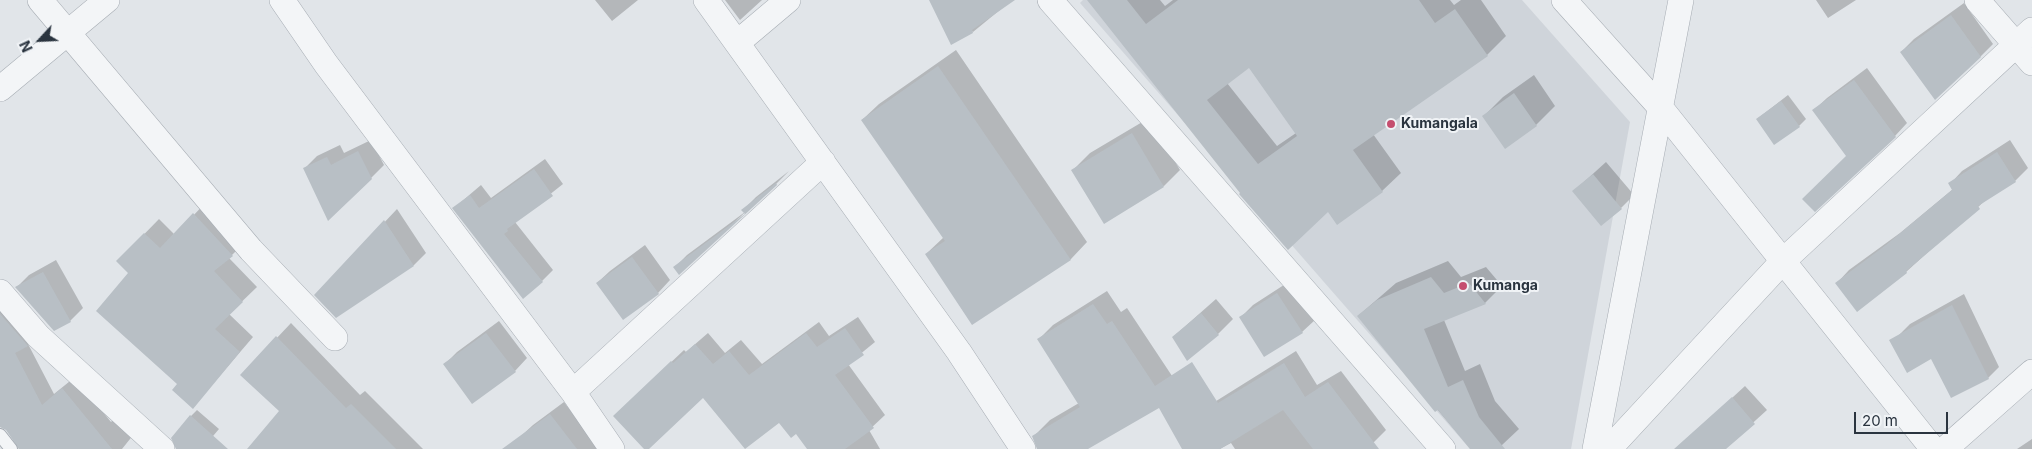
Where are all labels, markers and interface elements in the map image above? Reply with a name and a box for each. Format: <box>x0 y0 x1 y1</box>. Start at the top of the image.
north arrow <box>15 15 65 65</box>
text: N <box>16 38 36 55</box>
place label: Kumangala <box>1401 116 1478 132</box>
marker: Kumangala <box>1385 118 1397 130</box>
place label: Kumanga <box>1473 278 1538 294</box>
marker: Kumanga <box>1457 280 1469 292</box>
scale bar <box>1857 402 1951 434</box>
text: 20 m <box>1862 411 1898 430</box>

